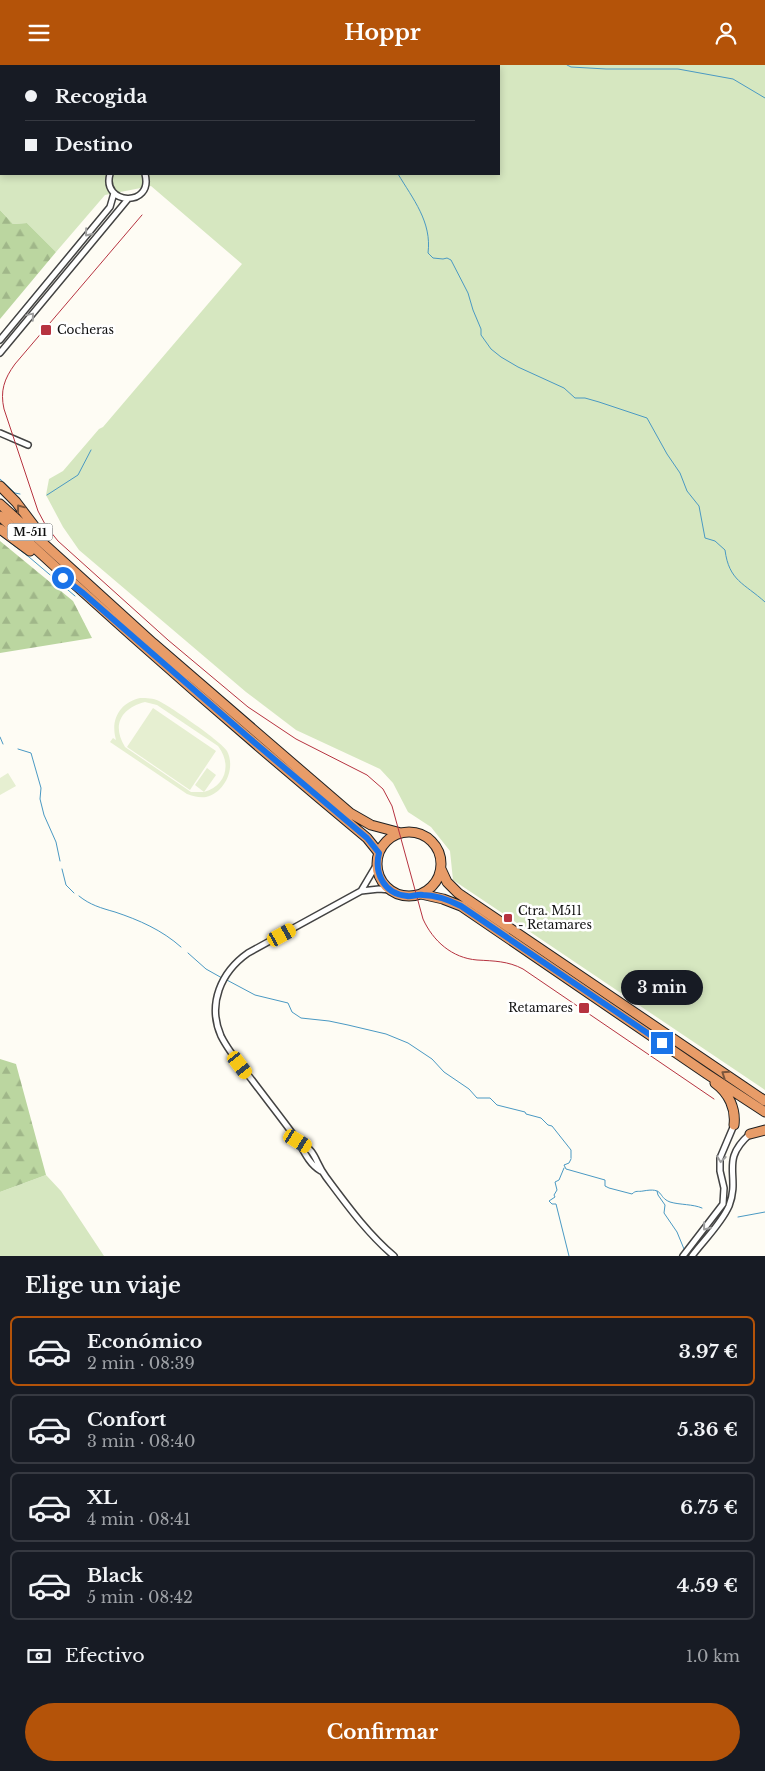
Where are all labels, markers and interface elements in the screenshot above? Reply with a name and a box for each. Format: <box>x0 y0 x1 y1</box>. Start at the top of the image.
icon: menu <box>25 19 53 47</box>
text: Hoppr <box>344 19 421 46</box>
icon: person <box>712 19 740 47</box>
text: Recogida <box>55 85 147 108</box>
text: Destino <box>55 133 133 156</box>
one-way arrow <box>85 228 94 237</box>
one-way arrow <box>26 312 35 321</box>
place label: Cocheras <box>57 322 114 337</box>
marker: Cocheras <box>39 323 53 337</box>
one-way arrow <box>18 505 26 514</box>
road number: M-511 <box>8 523 52 541</box>
route start <box>52 567 74 589</box>
place label: Ctra. M511 - Retamares <box>518 903 592 932</box>
marker: Ctra. M511 - Retamares <box>502 912 514 924</box>
car <box>265 921 298 949</box>
callout: 3 min <box>621 971 703 1005</box>
text: 3 min <box>637 977 687 997</box>
place label: Retamares <box>508 1000 573 1015</box>
marker: Retamares <box>577 1001 591 1015</box>
route end <box>651 1032 673 1054</box>
car <box>224 1049 255 1081</box>
one-way arrow <box>721 1071 730 1080</box>
car <box>281 1127 314 1155</box>
one-way arrow <box>716 1156 727 1164</box>
one-way arrow <box>704 1221 712 1230</box>
text: Elige un viaje <box>25 1272 181 1299</box>
icon: car <box>27 1329 72 1374</box>
text: Económico <box>87 1330 202 1353</box>
text: 3.97 € <box>679 1340 738 1363</box>
text: 2 min · 08:39 <box>87 1353 195 1373</box>
icon: car <box>27 1407 72 1452</box>
text: Confort <box>87 1408 166 1431</box>
text: 5.36 € <box>677 1418 738 1441</box>
text: 3 min · 08:40 <box>87 1431 195 1451</box>
icon: car <box>27 1485 72 1530</box>
text: XL <box>87 1486 117 1509</box>
text: 6.75 € <box>680 1496 738 1519</box>
text: 4 min · 08:41 <box>87 1509 191 1529</box>
icon: car <box>27 1563 72 1608</box>
text: Black <box>87 1564 143 1587</box>
text: 4.59 € <box>677 1574 738 1597</box>
text: 5 min · 08:42 <box>87 1587 193 1607</box>
icon: cash <box>25 1642 53 1670</box>
text: Efectivo <box>65 1644 145 1667</box>
text: 1.0 km <box>686 1646 740 1666</box>
button: Confirmar <box>25 1703 740 1761</box>

